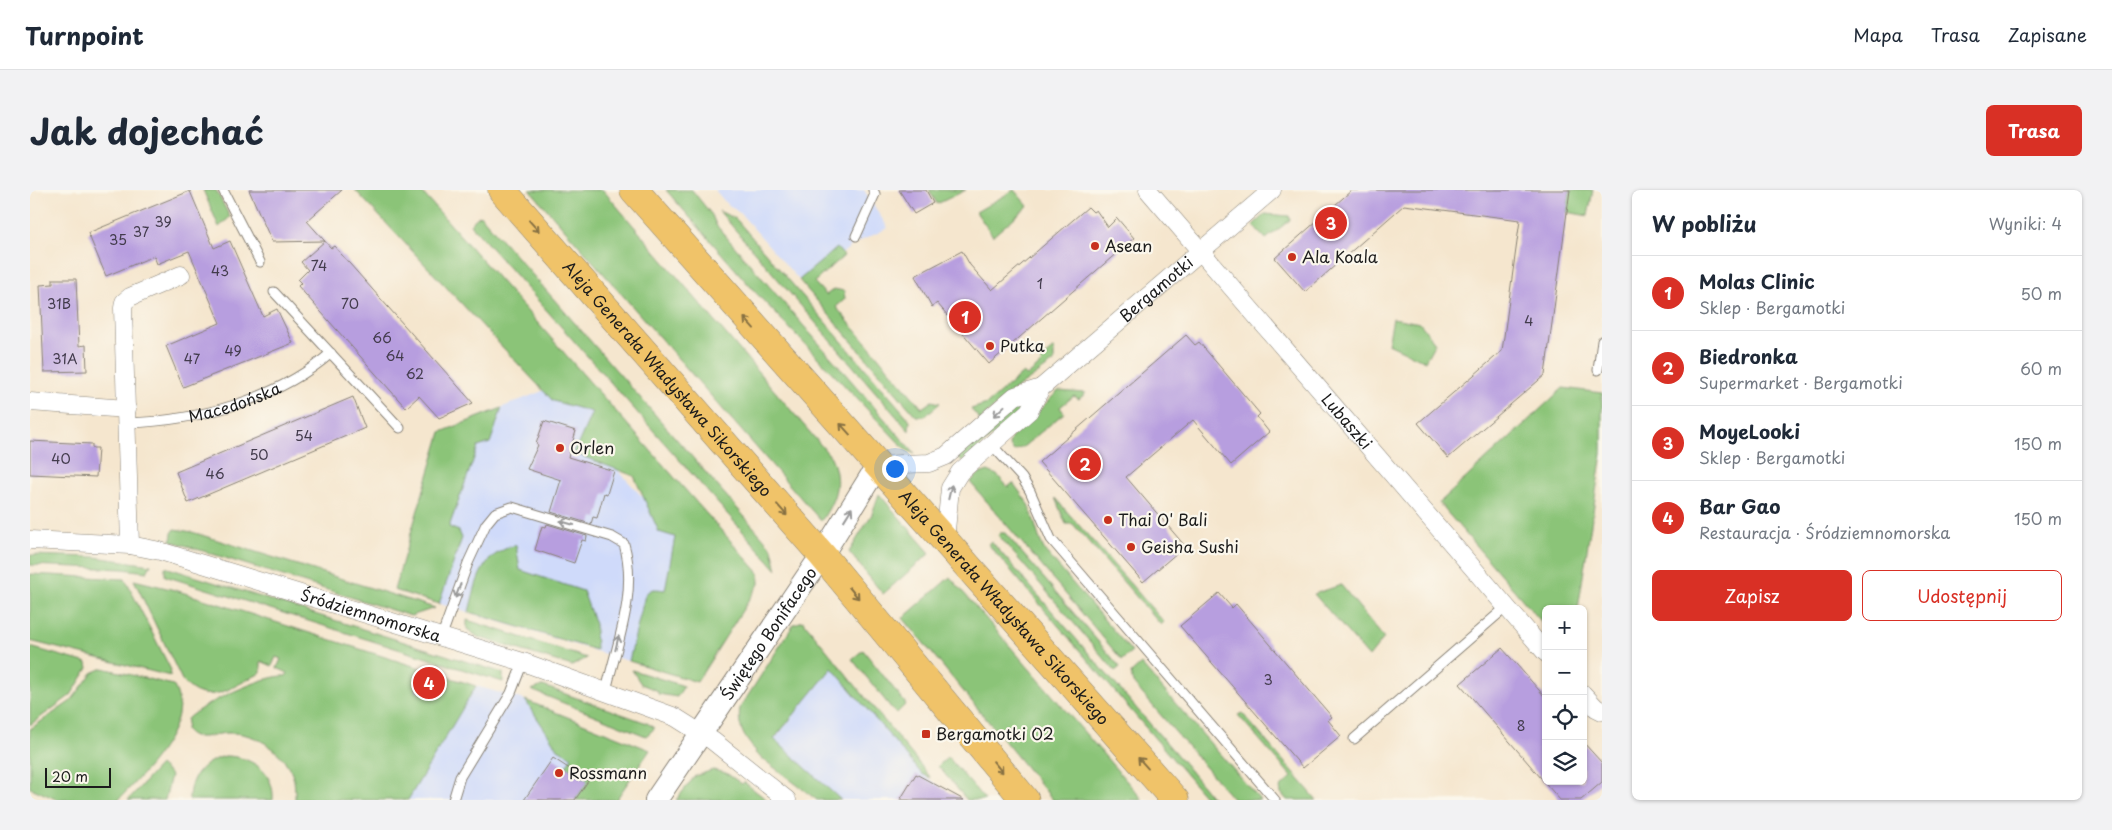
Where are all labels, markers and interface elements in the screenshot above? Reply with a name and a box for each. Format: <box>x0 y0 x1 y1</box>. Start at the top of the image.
text: Turnpoint <box>25 17 144 53</box>
text: Mapa <box>1853 21 1903 48</box>
text: Trasa <box>1931 21 1980 48</box>
text: Zapisane <box>2008 21 2087 48</box>
text: Jak dojechać <box>30 104 264 157</box>
button: Trasa <box>1986 105 2082 156</box>
pin: 3 <box>1315 204 1347 242</box>
text: W pobliżu <box>1652 207 1757 239</box>
house number: 39 <box>154 211 172 232</box>
text: Wyniki: 4 <box>1989 211 2062 235</box>
one-way arrow <box>528 220 540 233</box>
house number: 37 <box>133 221 150 242</box>
house number: 35 <box>109 229 127 250</box>
place label: Asean <box>1105 233 1152 257</box>
marker: Asean <box>1089 240 1101 252</box>
place label: Ala Koala <box>1302 244 1378 268</box>
street label: Bergamotki <box>1114 250 1198 327</box>
marker: Ala Koala <box>1286 251 1298 263</box>
house number: 74 <box>311 255 327 276</box>
street label: Aleja Generała Władysława Sikorskiego <box>558 255 778 501</box>
house number: 43 <box>211 260 229 281</box>
text: Molas Clinic <box>1699 267 1815 295</box>
house number: 1 <box>1037 273 1043 294</box>
text: 1 <box>1664 281 1672 305</box>
text: 50 m <box>2021 281 2062 305</box>
house number: 31B <box>47 293 71 314</box>
house number: 70 <box>341 293 359 314</box>
text: Sklep · Bergamotki <box>1699 295 1845 319</box>
pin: 1 <box>949 298 981 336</box>
house number: 4 <box>1524 310 1534 331</box>
one-way arrow <box>744 316 755 329</box>
house number: 66 <box>372 327 392 348</box>
place label: Putka <box>1000 333 1045 357</box>
house number: 49 <box>224 340 242 361</box>
marker: Putka <box>984 340 996 352</box>
text: Biedronka <box>1699 342 1798 370</box>
house number: 64 <box>385 345 405 366</box>
house number: 31A <box>52 348 78 369</box>
house number: 47 <box>184 348 201 369</box>
text: 2 <box>1662 356 1674 380</box>
text: 60 m <box>2020 356 2062 380</box>
house number: 62 <box>406 363 424 384</box>
text: Supermarket · Bergamotki <box>1699 370 1903 394</box>
street label: Macedońska <box>186 375 284 427</box>
street label: Lubaszki <box>1317 387 1379 454</box>
one-way arrow <box>993 405 1006 417</box>
text: MoyeLooki <box>1699 417 1800 445</box>
one-way arrow <box>839 423 851 436</box>
house number: 54 <box>295 425 313 446</box>
text: 3 <box>1663 431 1673 455</box>
text: 150 m <box>2014 431 2062 455</box>
place label: Orlen <box>570 435 614 459</box>
marker: Orlen <box>554 442 566 454</box>
house number: 50 <box>249 444 269 465</box>
pin: 2 <box>1069 445 1101 483</box>
text: Sklep · Bergamotki <box>1699 445 1845 469</box>
house number: 40 <box>51 448 71 469</box>
your location <box>882 456 908 482</box>
house number: 46 <box>205 463 225 484</box>
street label: Aleja Generała Władysława Sikorskiego <box>894 484 1116 730</box>
one-way arrow <box>946 485 956 501</box>
text: Bar Gao <box>1699 492 1780 520</box>
one-way arrow <box>776 503 788 516</box>
text: 4 <box>1663 506 1673 530</box>
text: 150 m <box>2014 506 2062 530</box>
one-way arrow <box>843 507 853 521</box>
place label: Thai O' Bali <box>1118 507 1208 531</box>
marker: Thai O' Bali <box>1102 514 1114 526</box>
one-way arrow <box>559 518 575 528</box>
text: Restauracja · Śródziemnomorska <box>1699 520 1950 544</box>
place label: Geisha Sushi <box>1141 534 1239 558</box>
marker: Geisha Sushi <box>1125 541 1137 553</box>
street label: Świętego Bonifacego <box>714 562 822 704</box>
button: Zapisz <box>1652 570 1852 621</box>
button: Udostępnij <box>1862 570 2062 621</box>
street label: Śródziemnomorska <box>298 582 444 647</box>
one-way arrow <box>453 583 462 598</box>
one-way arrow <box>848 586 859 599</box>
map controls <box>1542 605 1587 785</box>
button: + <box>1542 605 1587 650</box>
one-way arrow <box>613 636 622 652</box>
button: − <box>1542 650 1587 695</box>
pin: 4 <box>413 664 445 702</box>
house number: 3 <box>1263 669 1273 690</box>
button: locate <box>1542 695 1587 740</box>
house number: 8 <box>1517 715 1525 736</box>
place label: Bergamotki 02 <box>936 721 1054 745</box>
marker: Bergamotki 02 <box>920 728 932 740</box>
button: layers <box>1542 740 1587 785</box>
one-way arrow <box>1137 757 1148 770</box>
place label: Rossmann <box>569 760 647 784</box>
one-way arrow <box>992 761 1003 774</box>
scale bar <box>45 765 111 788</box>
text: 20 m <box>52 766 88 787</box>
marker: Rossmann <box>553 767 565 779</box>

